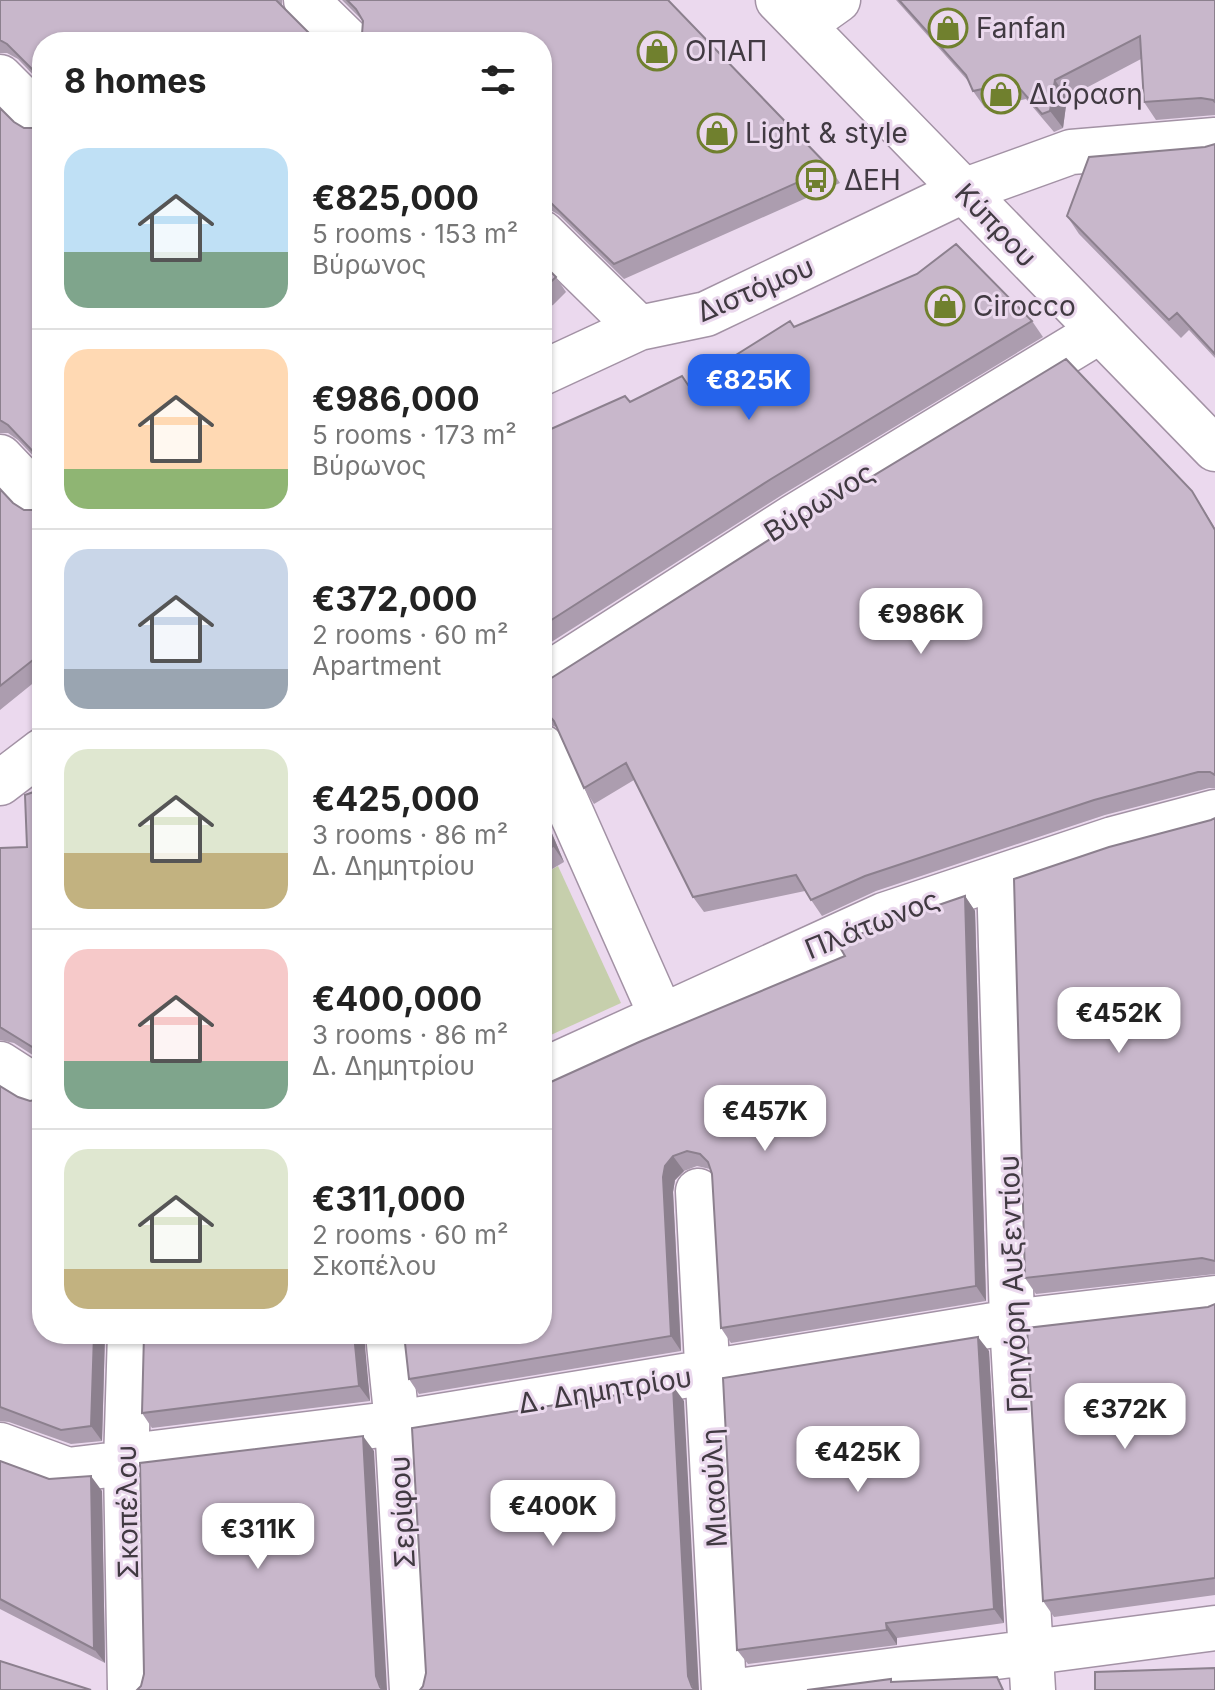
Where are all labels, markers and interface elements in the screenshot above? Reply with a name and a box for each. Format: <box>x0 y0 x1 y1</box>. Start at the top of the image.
shop icon: Fanfan <box>927 7 969 49</box>
place label: Fanfan <box>976 11 1066 45</box>
shop icon: ΟΠΑΠ <box>636 30 678 72</box>
place label: ΟΠΑΠ <box>685 34 767 68</box>
icon: filters <box>476 58 520 102</box>
text: 8 homes <box>64 60 207 101</box>
shop icon: Διόραση <box>980 73 1022 115</box>
place label: Διόραση <box>1029 77 1143 111</box>
shop icon: Light & style <box>696 112 738 154</box>
place label: Light & style <box>745 116 908 150</box>
bus stop icon: ΔΕΗ <box>795 159 837 201</box>
place label: ΔΕΗ <box>844 163 901 197</box>
street label: Κύπρου <box>948 176 1044 274</box>
text: €825,000 <box>312 177 479 218</box>
icon: home <box>128 180 224 276</box>
text: 5 rooms · 153 m² <box>312 218 518 249</box>
text: Βύρωνος <box>312 249 426 280</box>
street label: Διστόμου <box>691 249 819 329</box>
shop icon: Cirocco <box>924 285 966 327</box>
place label: Cirocco <box>973 289 1076 323</box>
pin: €825K <box>693 354 805 422</box>
text: €825K <box>706 364 792 395</box>
text: €986,000 <box>312 378 480 419</box>
icon: home <box>128 381 224 477</box>
text: 5 rooms · 173 m² <box>312 419 517 450</box>
text: Βύρωνος <box>312 450 426 481</box>
street label: Βύρωνος <box>758 455 880 549</box>
text: €372,000 <box>312 578 478 619</box>
icon: home <box>128 581 224 677</box>
pin: €986K <box>865 588 977 656</box>
text: €986K <box>877 598 965 629</box>
text: 2 rooms · 60 m² <box>312 619 508 650</box>
text: Apartment <box>312 650 441 681</box>
text: €425,000 <box>312 778 480 819</box>
icon: home <box>128 781 224 877</box>
text: 3 rooms · 86 m² <box>312 819 508 850</box>
text: Δ. Δημητρίου <box>312 850 475 881</box>
street label: Πλάτωνος <box>800 882 944 966</box>
text: €400,000 <box>312 978 482 1019</box>
icon: home <box>128 981 224 1077</box>
pin: €452K <box>1063 987 1175 1055</box>
text: €452K <box>1075 997 1163 1028</box>
text: 3 rooms · 86 m² <box>312 1019 508 1050</box>
text: Δ. Δημητρίου <box>312 1050 475 1081</box>
pin: €457K <box>709 1085 821 1153</box>
text: €457K <box>722 1095 808 1126</box>
street label: Γρηγόρη Αυξεντίου <box>992 1155 1034 1413</box>
text: €311,000 <box>312 1178 466 1219</box>
icon: home <box>128 1181 224 1277</box>
text: 2 rooms · 60 m² <box>312 1219 508 1250</box>
text: Σκοπέλου <box>312 1250 437 1281</box>
street label: Δ. Δημητρίου <box>516 1359 694 1421</box>
pin: €372K <box>1069 1383 1181 1451</box>
text: €372K <box>1083 1393 1167 1424</box>
pin: €425K <box>802 1426 914 1494</box>
street label: Μιαούλη <box>694 1428 734 1548</box>
text: €425K <box>814 1436 902 1467</box>
street label: Σκοπέλου <box>109 1445 145 1579</box>
street label: Σερίφου <box>382 1455 422 1569</box>
pin: €400K <box>497 1480 609 1548</box>
text: €400K <box>508 1490 598 1521</box>
pin: €311K <box>202 1503 314 1571</box>
text: €311K <box>220 1513 296 1544</box>

